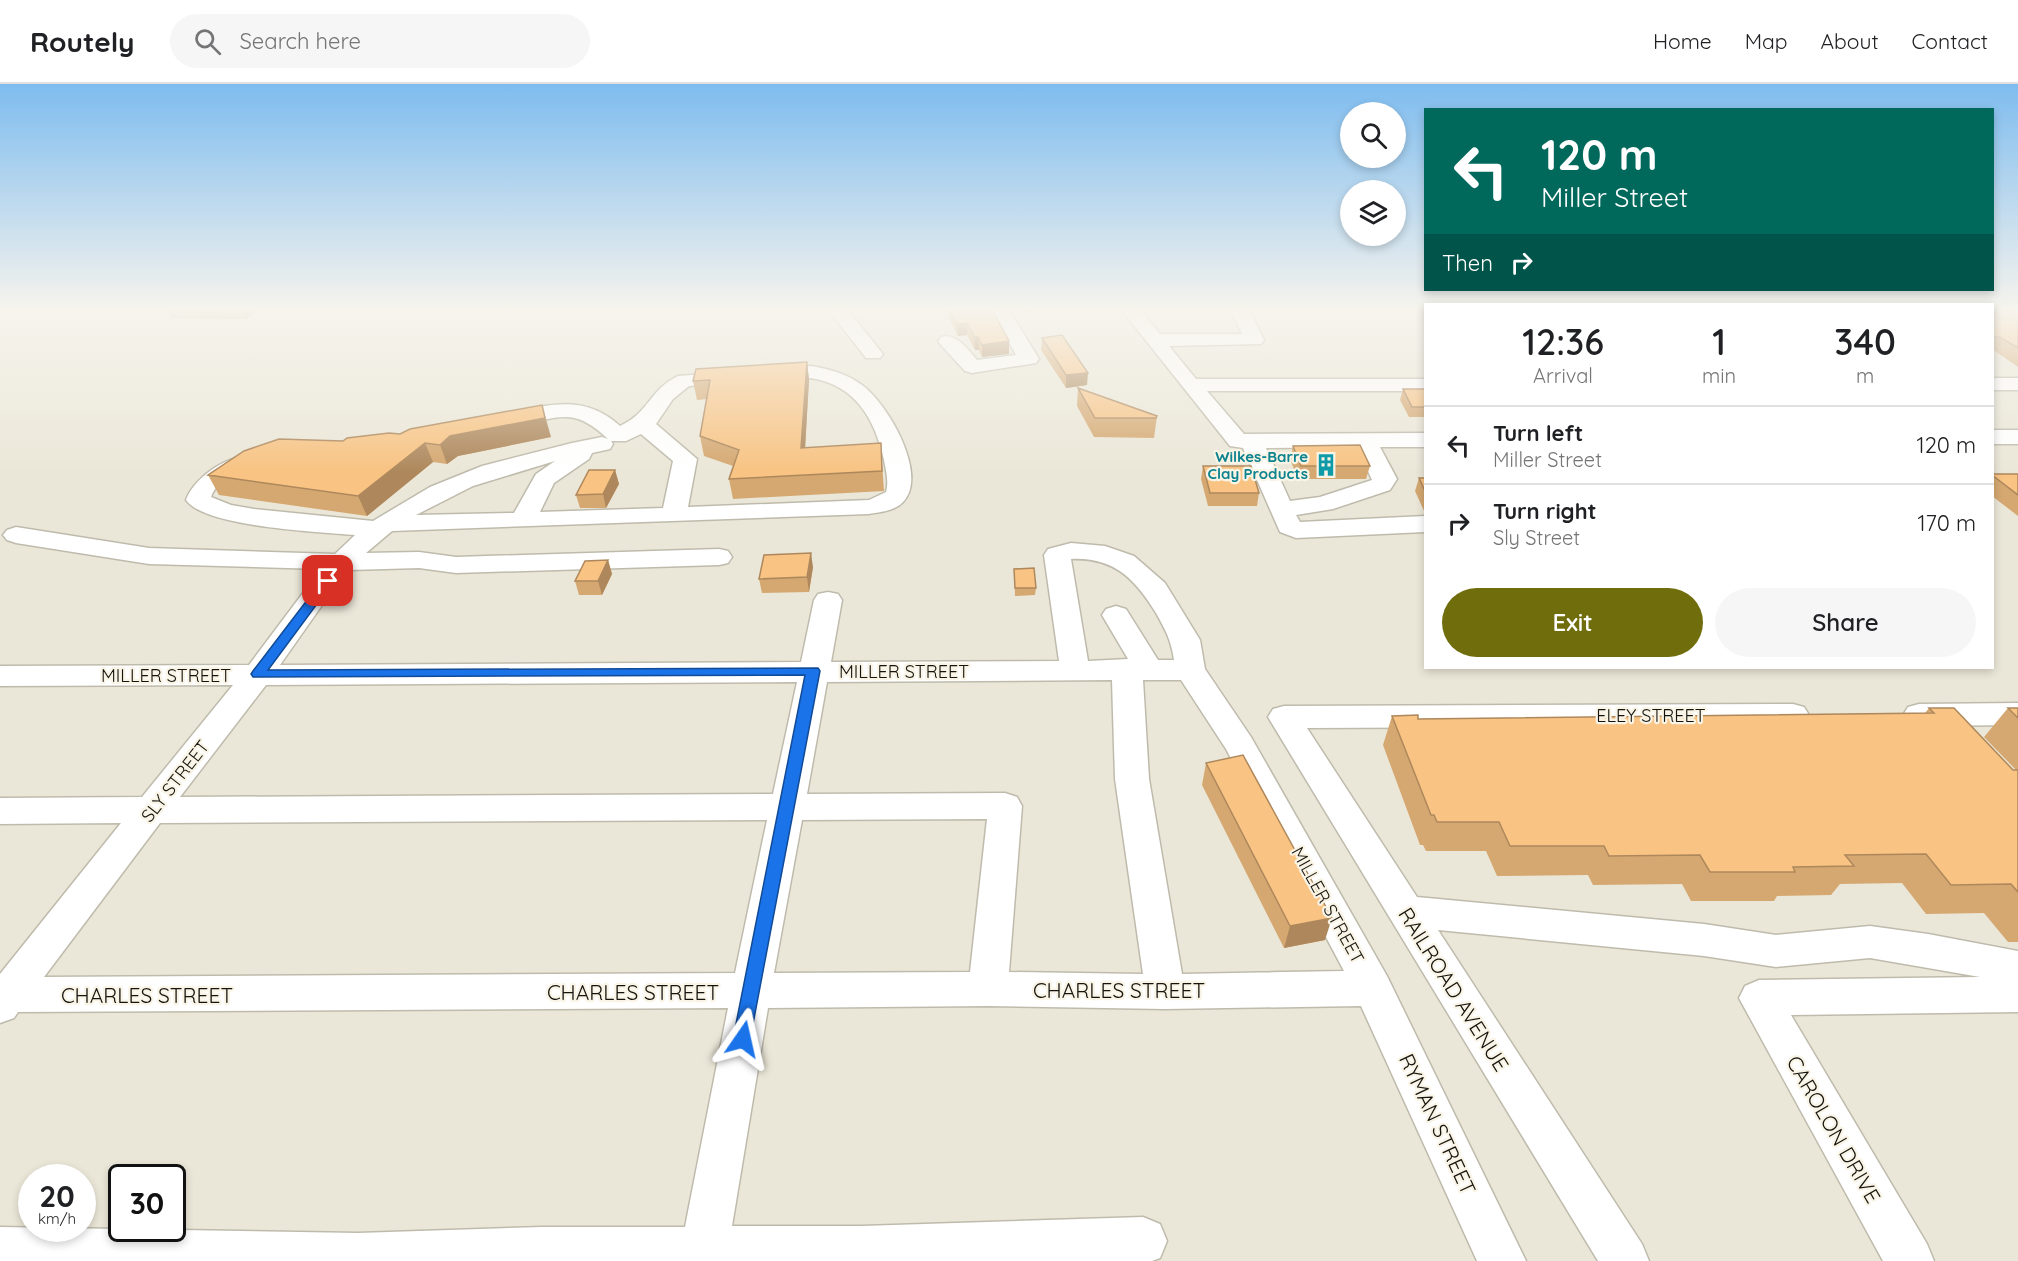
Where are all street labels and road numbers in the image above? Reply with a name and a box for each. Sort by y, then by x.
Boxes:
street label: MILLER STREET [839,660,969,683]
street label: MILLER STREET [101,664,231,687]
street label: ELEY STREET [1596,704,1706,727]
street label: SLY STREET [136,735,214,827]
street label: MILLER STREET [1286,843,1370,968]
street label: RAILROAD AVENUE [1393,902,1515,1076]
street label: CHARLES STREET [1033,977,1205,1003]
street label: CHARLES STREET [547,979,719,1005]
street label: CHARLES STREET [61,982,233,1008]
street label: RYMAN STREET [1394,1049,1482,1199]
street label: CAROLON DRIVE [1781,1051,1887,1207]

